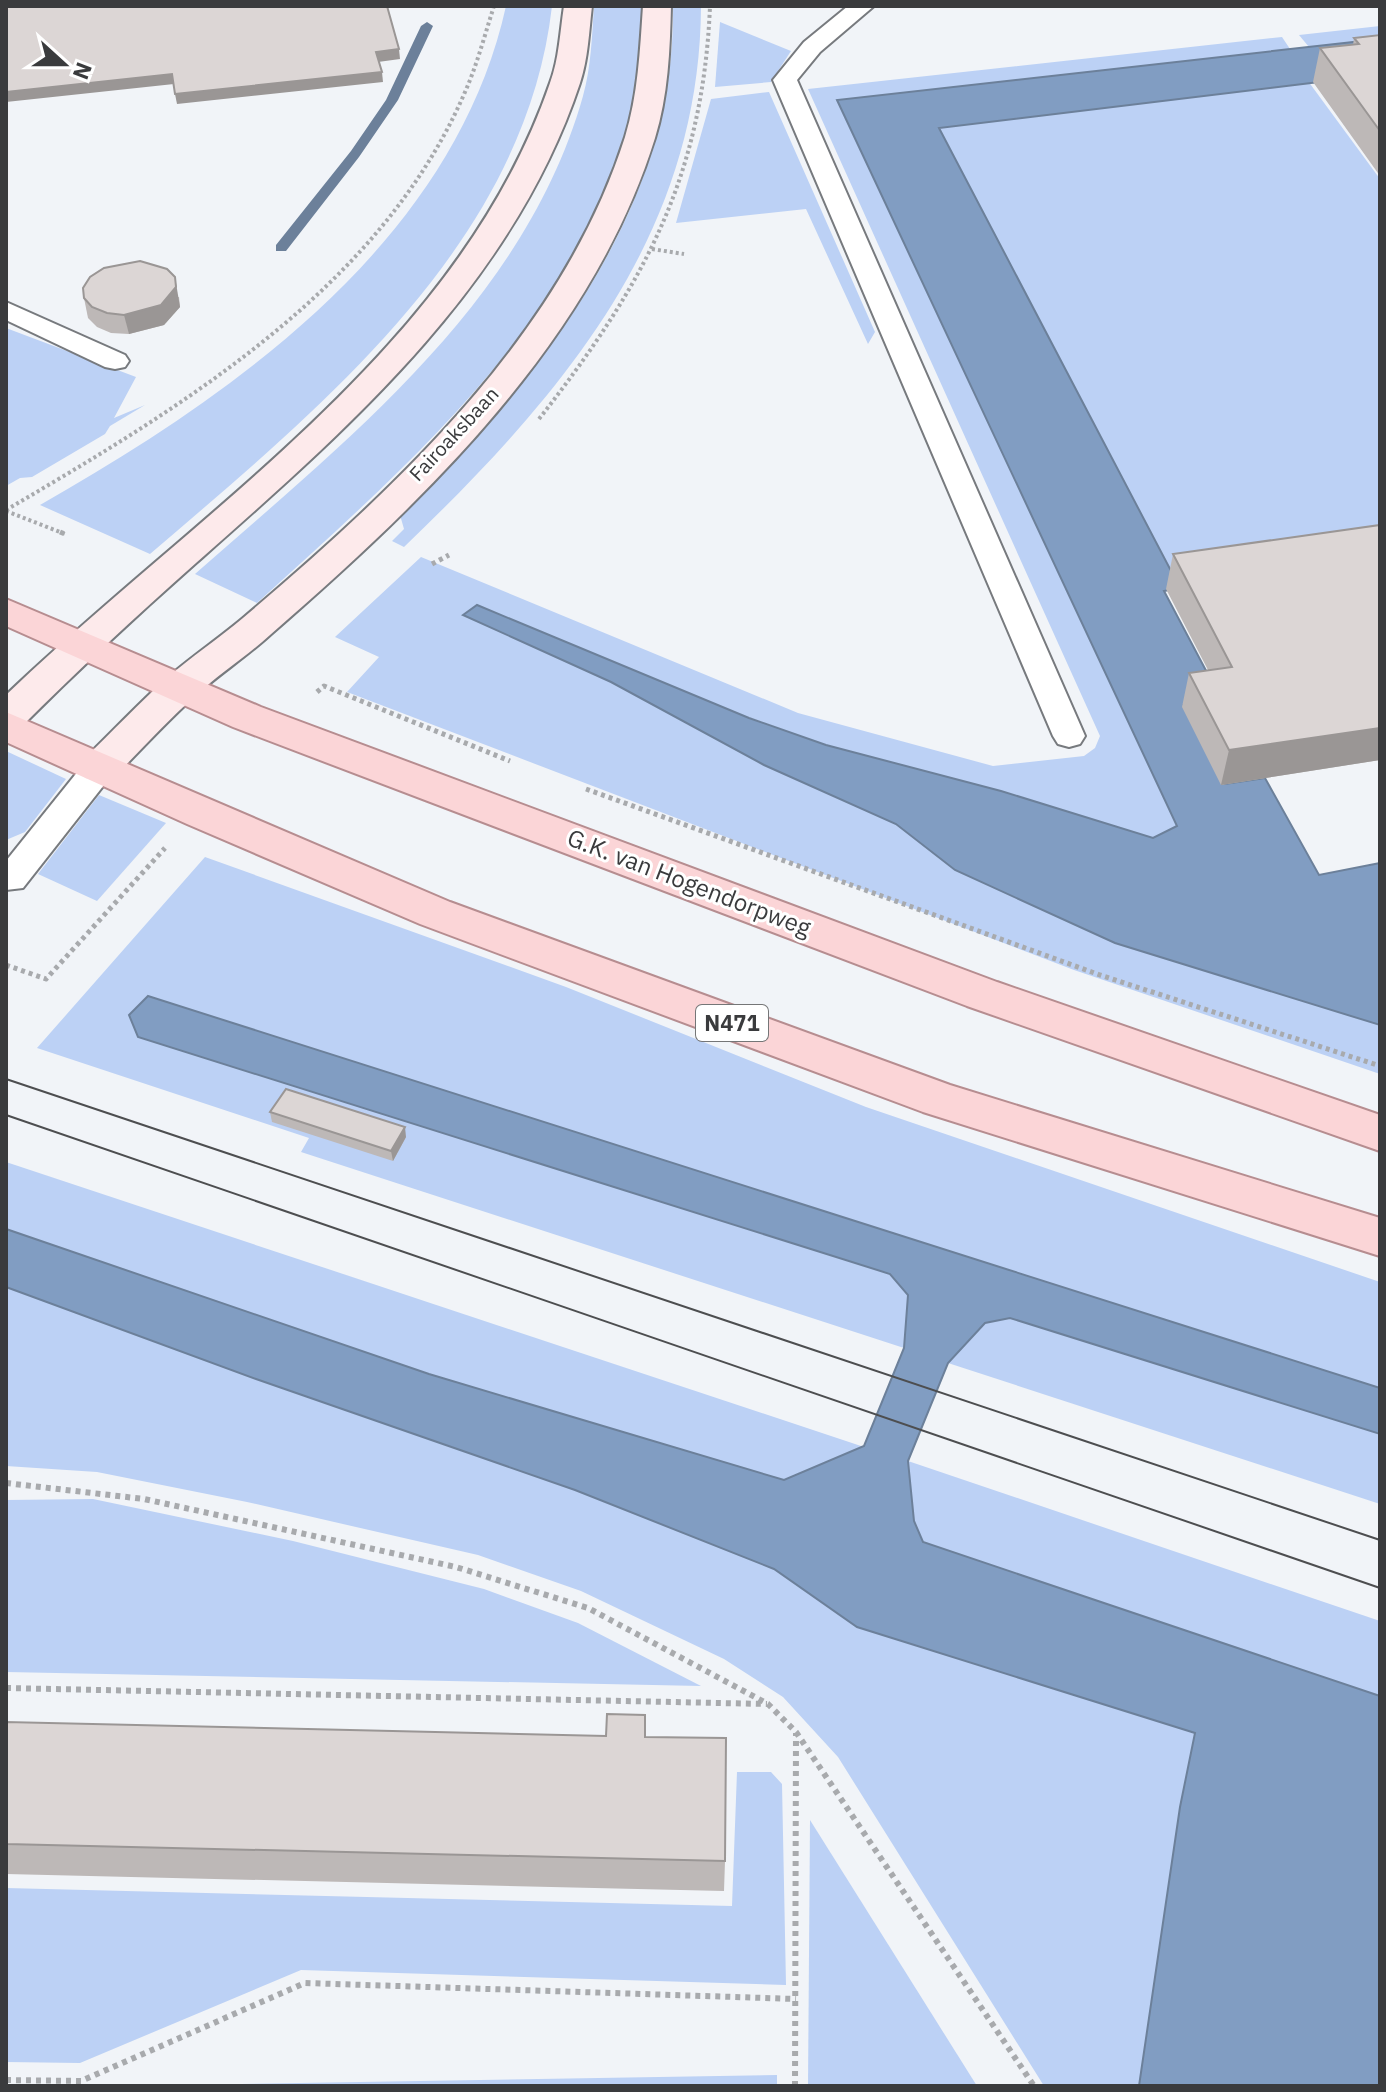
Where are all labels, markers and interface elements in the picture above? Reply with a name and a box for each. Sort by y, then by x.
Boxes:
north arrow [24,24,104,104]
text: N [67,59,100,84]
street label: Fairoaksbaan [403,381,504,487]
street label: G.K. van Hogendorpweg [563,821,816,943]
road number: N471 [696,1005,768,1041]

